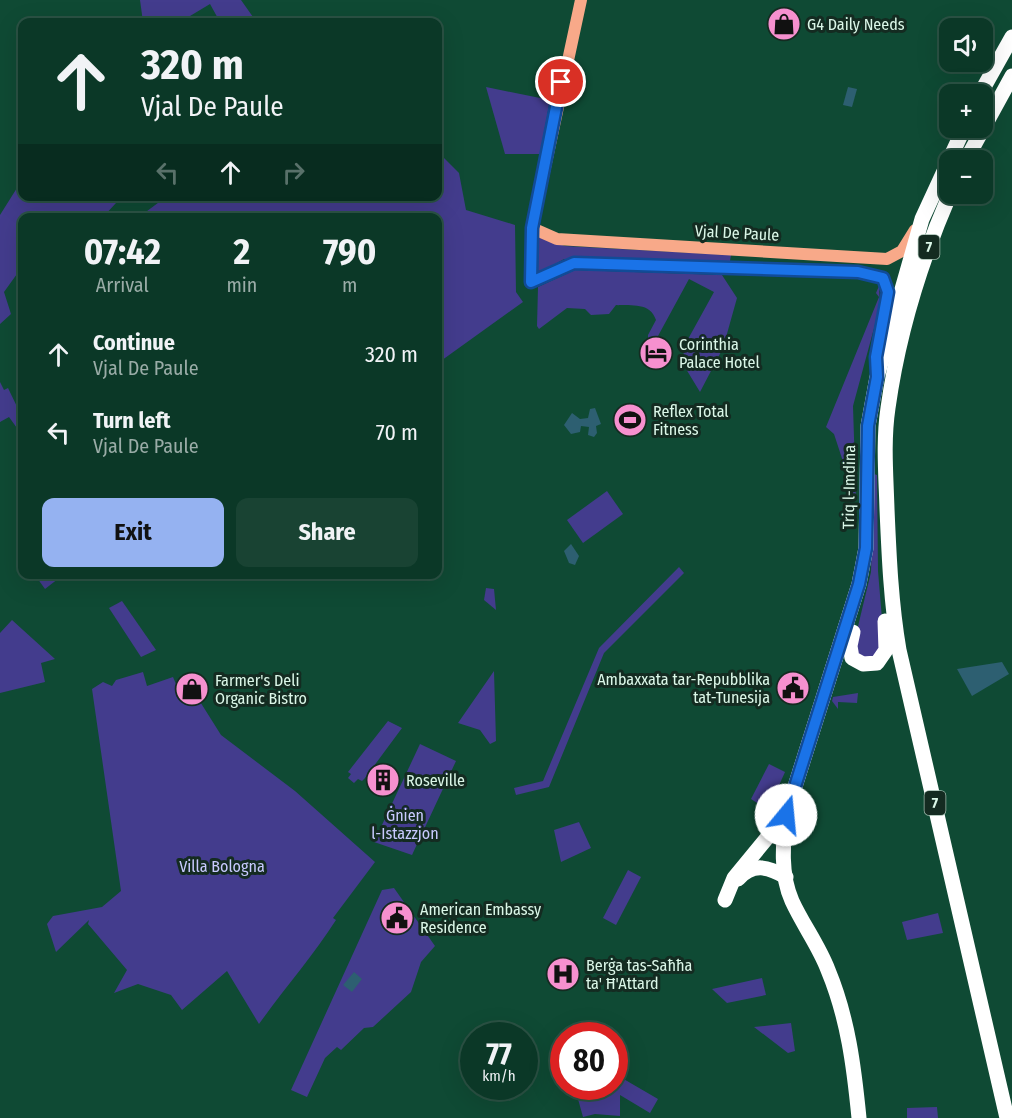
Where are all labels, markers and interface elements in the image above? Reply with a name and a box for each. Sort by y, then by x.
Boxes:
shop icon: G4 Daily Needs [766,6,802,42]
place label: G4 Daily Needs [807,15,905,34]
map controls [939,18,993,204]
button: sound [939,18,993,72]
text: 320 m [141,40,244,90]
icon: ahead [42,42,120,120]
pin [535,56,586,107]
icon: arrive [544,65,577,98]
button: + [939,84,993,138]
text: Vjal De Paule [141,91,284,123]
button: − [939,150,993,204]
icon: left [151,156,184,189]
icon: ahead [214,156,247,189]
icon: right [277,156,310,189]
street label: Vjal De Paule [694,221,780,245]
text: 07:42 [84,230,161,274]
text: 2 [234,230,250,274]
text: 790 [323,230,376,274]
road number: 7 [918,235,940,259]
text: Arrival [96,273,149,297]
text: min [226,273,257,297]
text: m [342,273,357,297]
text: Continue [93,329,175,356]
hotel icon: Corinthia Palace Hotel [638,335,674,371]
place label: Corinthia Palace Hotel [679,335,760,372]
icon: ahead [42,338,75,371]
text: 320 m [365,341,418,368]
text: Vjal De Paule [93,356,199,380]
sports icon: Reflex Total Fitness [612,402,648,438]
place label: Reflex Total Fitness [653,402,729,439]
text: Turn left [93,407,171,434]
icon: left [42,416,75,449]
text: 70 m [376,419,418,446]
text: Vjal De Paule [93,434,199,458]
street label: Triq l-Imdina [839,445,859,529]
button: Exit [42,498,224,567]
button: Share [236,498,418,567]
place label: Ambaxxata tar-Repubblika tat-Tunesija [597,670,770,707]
public building icon: Ambaxxata tar-Repubblika tat-Tunesija [775,670,811,706]
shop icon: Farmer's Deli Organic Bistro [174,671,210,707]
place label: Farmer's Deli Organic Bistro [215,671,307,708]
building icon: Roseville [365,762,401,798]
place label: Roseville [406,771,465,790]
position arrow [754,783,818,847]
road number: 7 [924,791,946,815]
park label: Ġnien l-Istazzjon [371,806,439,843]
park label: Villa Bologna [179,857,265,876]
public building icon: American Embassy Residence [379,900,415,936]
place label: American Embassy Residence [420,900,542,937]
hospital icon: Berġa tas-Saħħa ta' Ħ'Attard [545,956,581,992]
place label: Berġa tas-Saħħa ta' Ħ'Attard [586,956,692,993]
speed limit sign: 80 [550,1022,628,1100]
text: 77 [486,1036,512,1072]
text: km/h [482,1067,516,1085]

